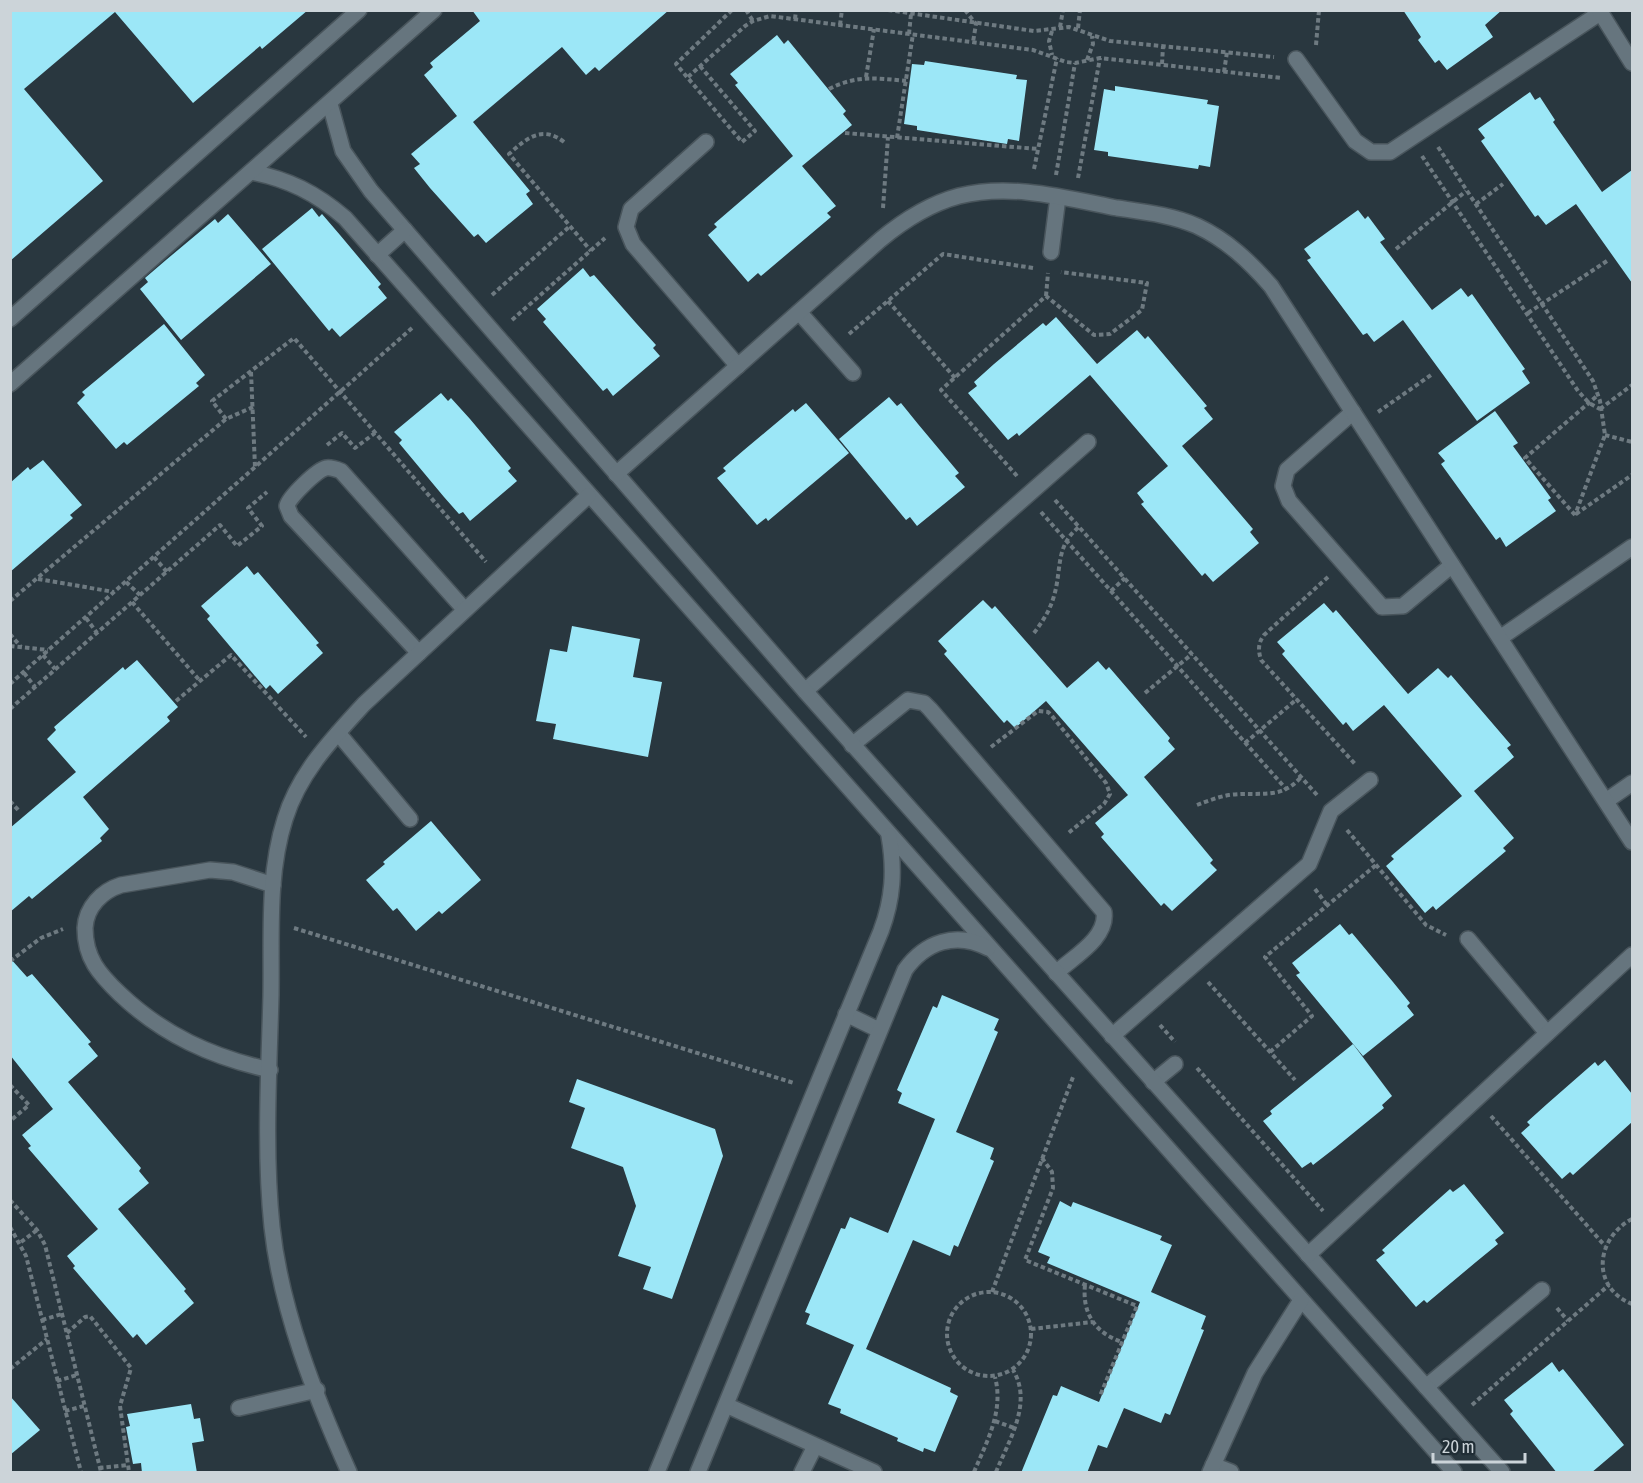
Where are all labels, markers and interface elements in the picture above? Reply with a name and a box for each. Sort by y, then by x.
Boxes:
scale bar [1433,1426,1524,1464]
text: 20 m [1442,1436,1474,1457]

